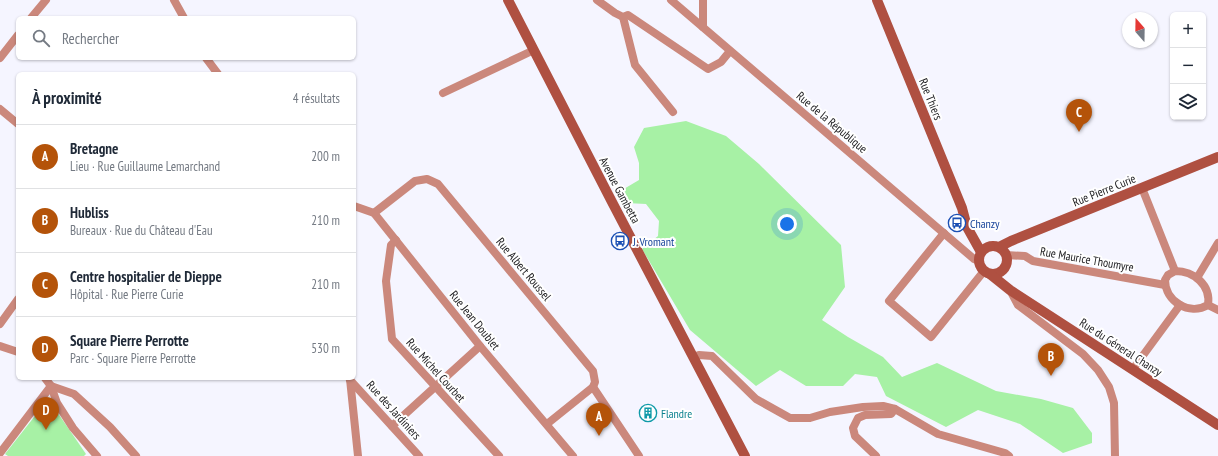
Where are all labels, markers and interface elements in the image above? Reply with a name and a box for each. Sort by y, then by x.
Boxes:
north arrow [1122,12,1158,48]
map controls [1170,12,1206,120]
button: + [1170,12,1206,48]
search box [16,16,356,60]
icon: search [30,27,52,49]
text: Rechercher [62,29,119,48]
button: − [1170,48,1206,84]
street label: Rue Thiers [916,76,946,122]
button: layers [1170,84,1206,120]
text: À proximité [32,87,102,109]
street label: Rue de la République [793,88,871,156]
text: 4 résultats [293,90,340,107]
pin: C [1066,99,1092,132]
text: Bretagne [70,139,119,158]
text: A [42,148,48,165]
text: 200 m [311,148,340,165]
street label: Avenue Gambetta [596,154,644,226]
text: Lieu · Rue Guillaume Lemarchand [70,158,220,175]
street label: Rue Pierre Curie [1070,170,1138,209]
text: Hubliss [70,203,109,222]
text: B [42,212,48,229]
text: 210 m [311,212,340,229]
bus stop icon: Chanzy [947,213,967,233]
your location [777,214,797,234]
place label: Chanzy [970,216,1000,231]
text: Bureaux · Rue du Château d'Eau [70,222,213,239]
bus stop icon: J. Vromant [610,231,630,251]
street label: Rue Albert Roussel [493,234,555,304]
place label: J. Vromant [632,234,675,249]
street label: Rue Maurice Thoumyre [1039,243,1135,275]
text: Centre hospitalier de Dieppe [70,267,222,286]
text: C [42,276,48,293]
text: 210 m [311,276,340,293]
text: Hôpital · Rue Pierre Curie [70,286,184,303]
street label: Rue Jean Doublet [447,287,504,353]
street label: Rue du Géneral Chanzy [1077,315,1166,380]
text: Square Pierre Perrotte [70,331,189,350]
street label: Rue Michel Courbet [403,335,469,406]
text: D [42,340,48,357]
text: 530 m [311,340,340,357]
pin: B [1038,343,1064,376]
text: Parc · Square Pierre Perrotte [70,350,196,367]
street label: Rue des Jardiniers [364,377,424,443]
pin: D [33,397,59,430]
pin: A [586,403,612,436]
building icon: Flandre [638,403,658,423]
place label: Flandre [661,406,692,421]

